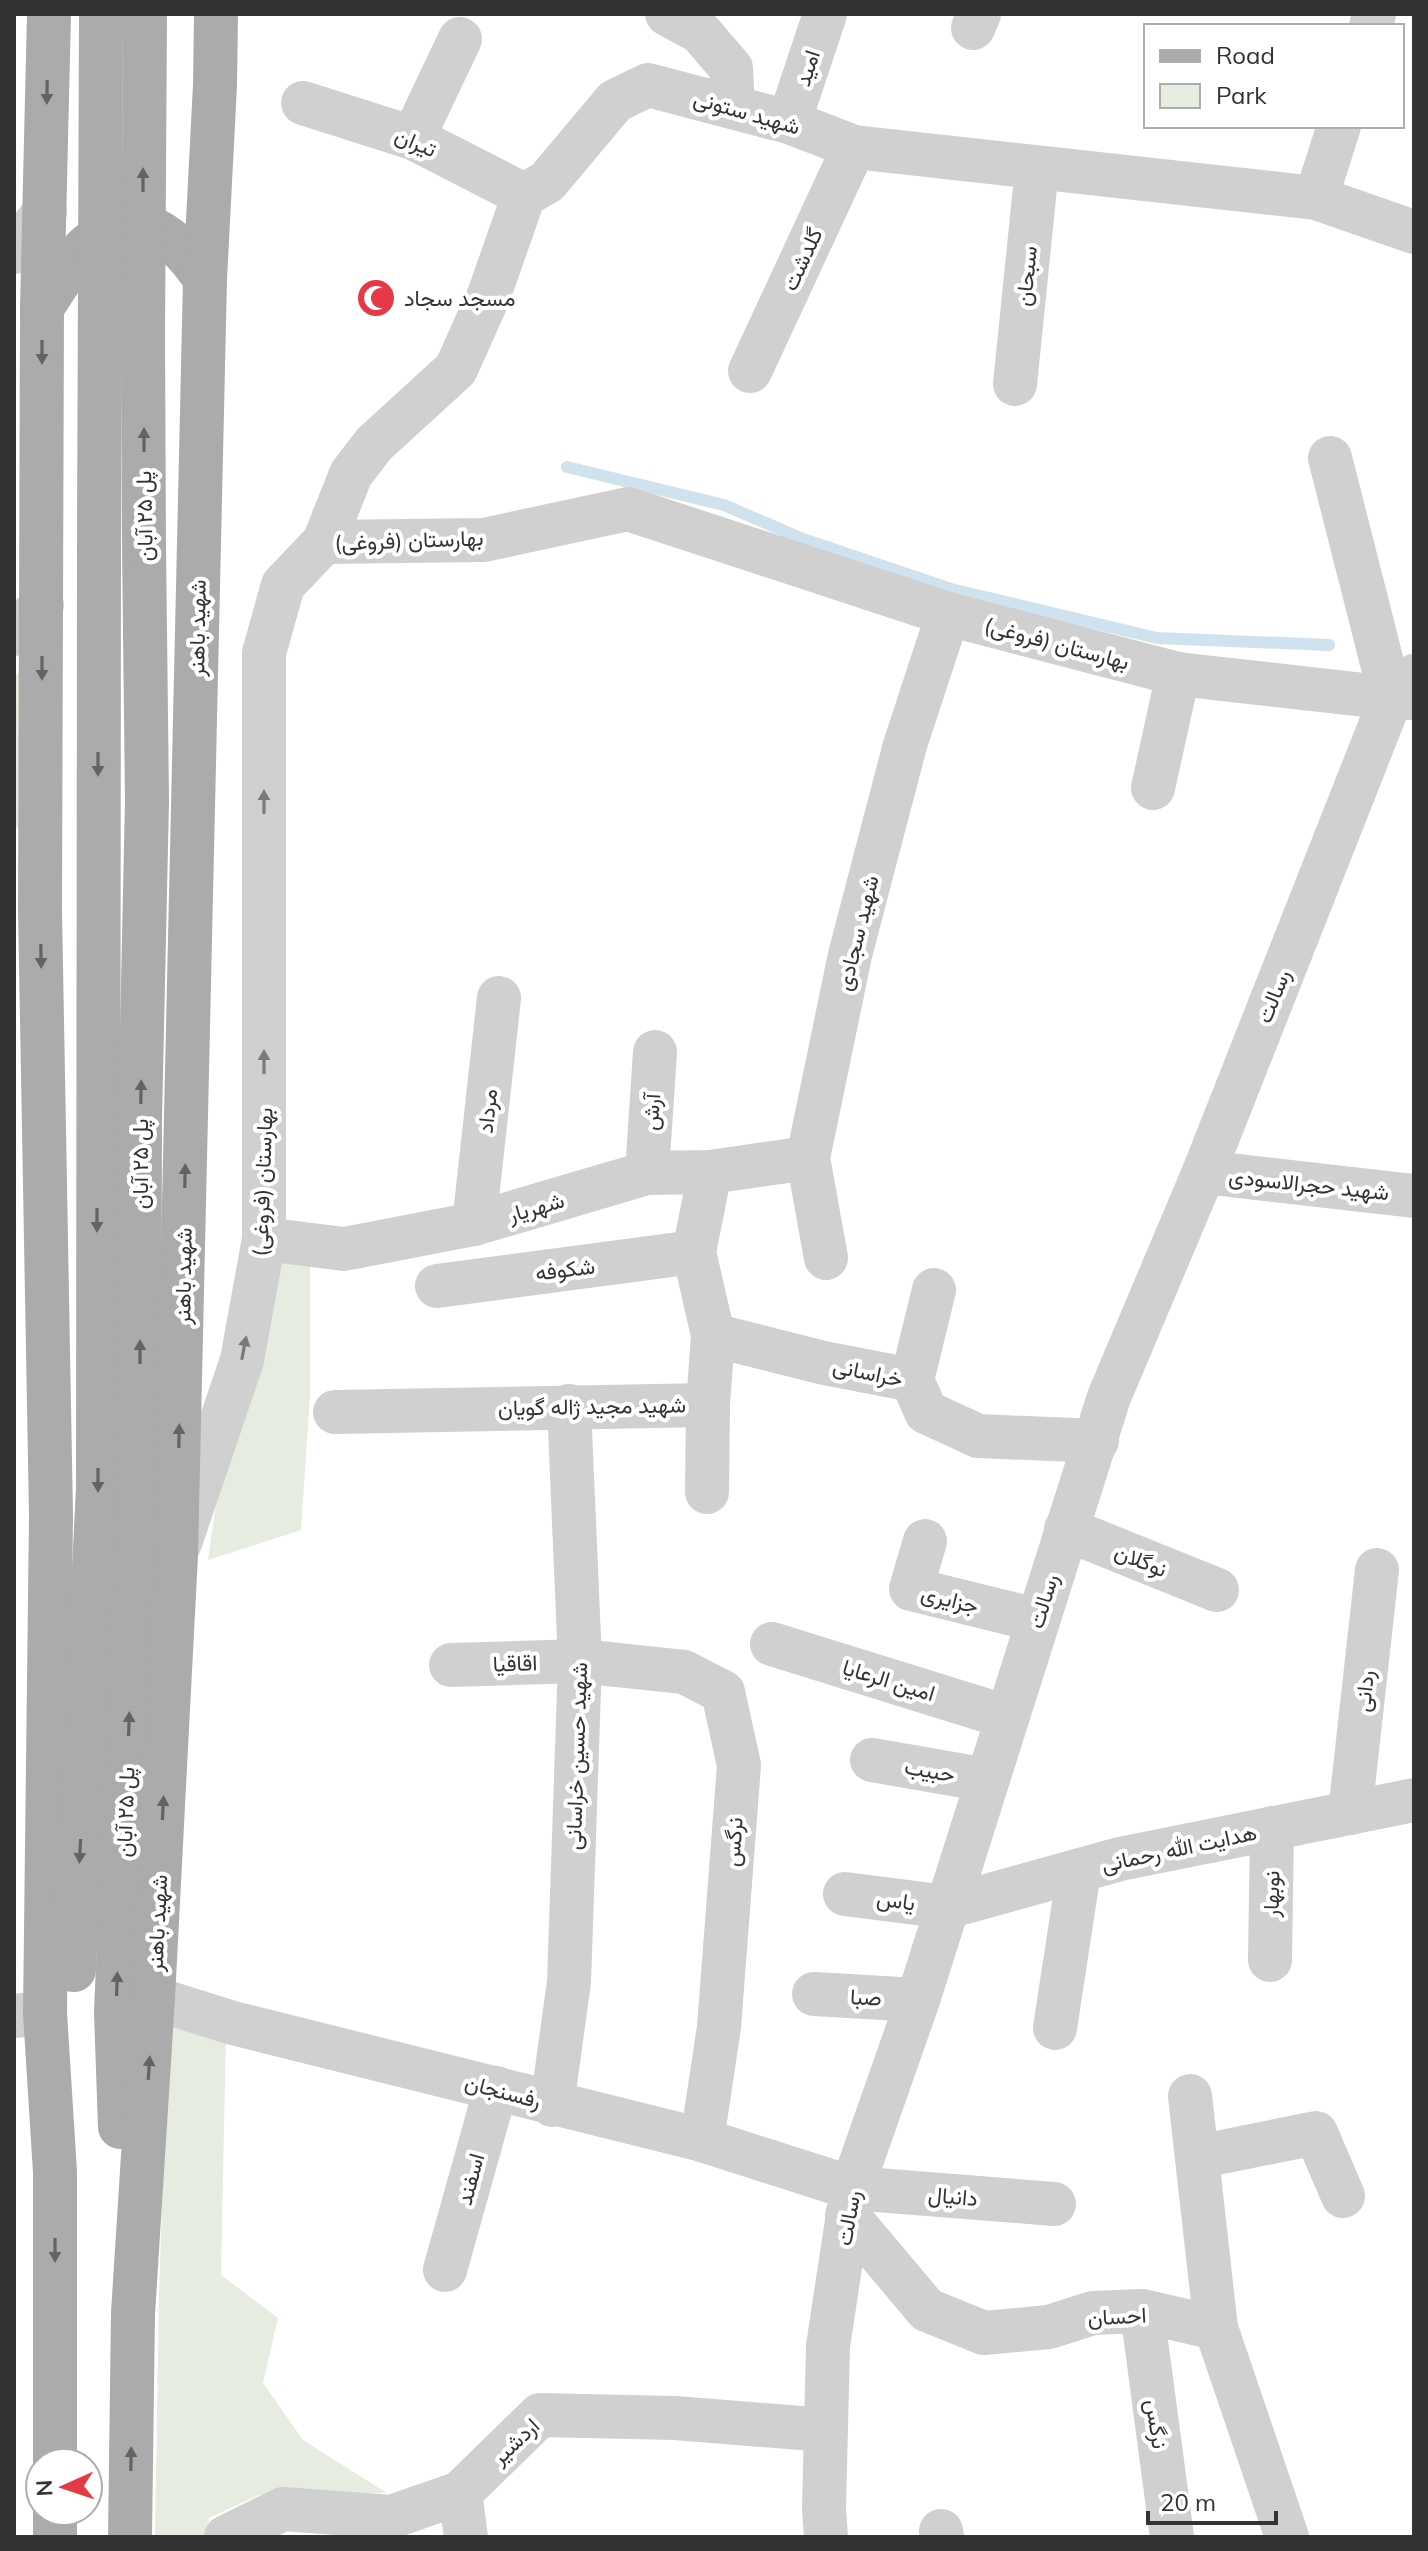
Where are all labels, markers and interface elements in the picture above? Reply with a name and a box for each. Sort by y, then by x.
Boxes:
legend [1144,24,1404,128]
text: Road [1216,40,1275,70]
street label: امید [788,46,826,90]
one-way arrow [41,80,54,105]
text: Park [1216,80,1267,110]
street label: شهید ستونی [691,83,803,141]
street label: تیران [391,121,441,163]
one-way arrow [137,167,149,192]
street label: گلدشت [775,223,829,295]
street label: سبحان [1009,244,1043,308]
mosque icon: مسجد سجاد [355,277,397,319]
place label: مسجد سجاد [404,284,515,312]
one-way arrow [36,340,48,365]
one-way arrow [137,427,150,452]
street label: پل ۲۵ آبان [129,470,160,562]
street label: بهارستان (فروغی) [334,523,484,557]
street label: شهید باهنر [182,579,212,678]
street label: بهارستان (فروغی) [981,610,1133,676]
one-way arrow [36,656,48,681]
one-way arrow [92,752,104,777]
one-way arrow [258,789,270,814]
street label: شهید سجادی [829,872,885,994]
one-way arrow [35,944,47,969]
street label: رسالت [1250,965,1296,1027]
one-way arrow [258,1049,270,1074]
one-way arrow [134,1079,147,1104]
street label: مرداد [471,1087,503,1135]
street label: آرش [636,1091,666,1131]
street label: بهارستان (فروغی) [245,1107,279,1257]
street label: پل ۲۵ آبان [126,1119,155,1209]
street label: شهید حجرالاسودی [1227,1162,1391,1206]
one-way arrow [178,1163,191,1188]
street label: شهریار [504,1186,567,1229]
one-way arrow [91,1208,103,1233]
street label: شهید باهنر [168,1227,198,1326]
street label: شکوفه [534,1251,596,1287]
one-way arrow [238,1336,250,1361]
one-way arrow [133,1339,146,1364]
street label: خراسانی [831,1351,905,1393]
street label: شهید مجید ژاله گویان [498,1390,686,1422]
one-way arrow [173,1423,185,1448]
one-way arrow [92,1468,104,1493]
street label: نوگلان [1111,1537,1171,1583]
street label: رسالت [1021,1570,1065,1632]
street label: جزایری [918,1578,982,1620]
street label: اقاقیا [492,1648,538,1678]
street label: امین الرعایا [839,1653,939,1707]
street label: شهید حسین خراسانی [559,1662,593,1850]
street label: ردانی [1348,1669,1380,1713]
one-way arrow [122,1711,135,1736]
street label: حبیب [903,1752,957,1788]
street label: پل ۲۵ آبان [109,1766,142,1858]
one-way arrow [157,1795,170,1820]
street label: نرگس [717,1816,749,1868]
street label: هدایت الله رحمانی [1099,1818,1259,1878]
one-way arrow [73,1839,86,1864]
street label: نوبهار [1257,1870,1285,1919]
street label: شهید باهنر [140,1874,174,1973]
street label: یاس [875,1883,917,1917]
one-way arrow [111,1971,124,1996]
street label: صبا [849,1982,883,2012]
one-way arrow [143,2055,156,2080]
street label: رفسنجان [462,2067,544,2115]
street label: اسفند [450,2150,490,2208]
street label: دانیال [927,2180,979,2212]
street label: رسالت [829,2188,867,2248]
one-way arrow [49,2238,61,2263]
street label: احسان [1087,2300,1147,2332]
street label: نرگس [1140,2397,1174,2451]
street label: اردشیر [484,2412,545,2471]
one-way arrow [125,2446,137,2471]
north arrow [24,2447,104,2527]
scale bar [1148,2475,1276,2525]
text: N [30,2479,58,2497]
text: 20 m [1160,2487,1216,2517]

